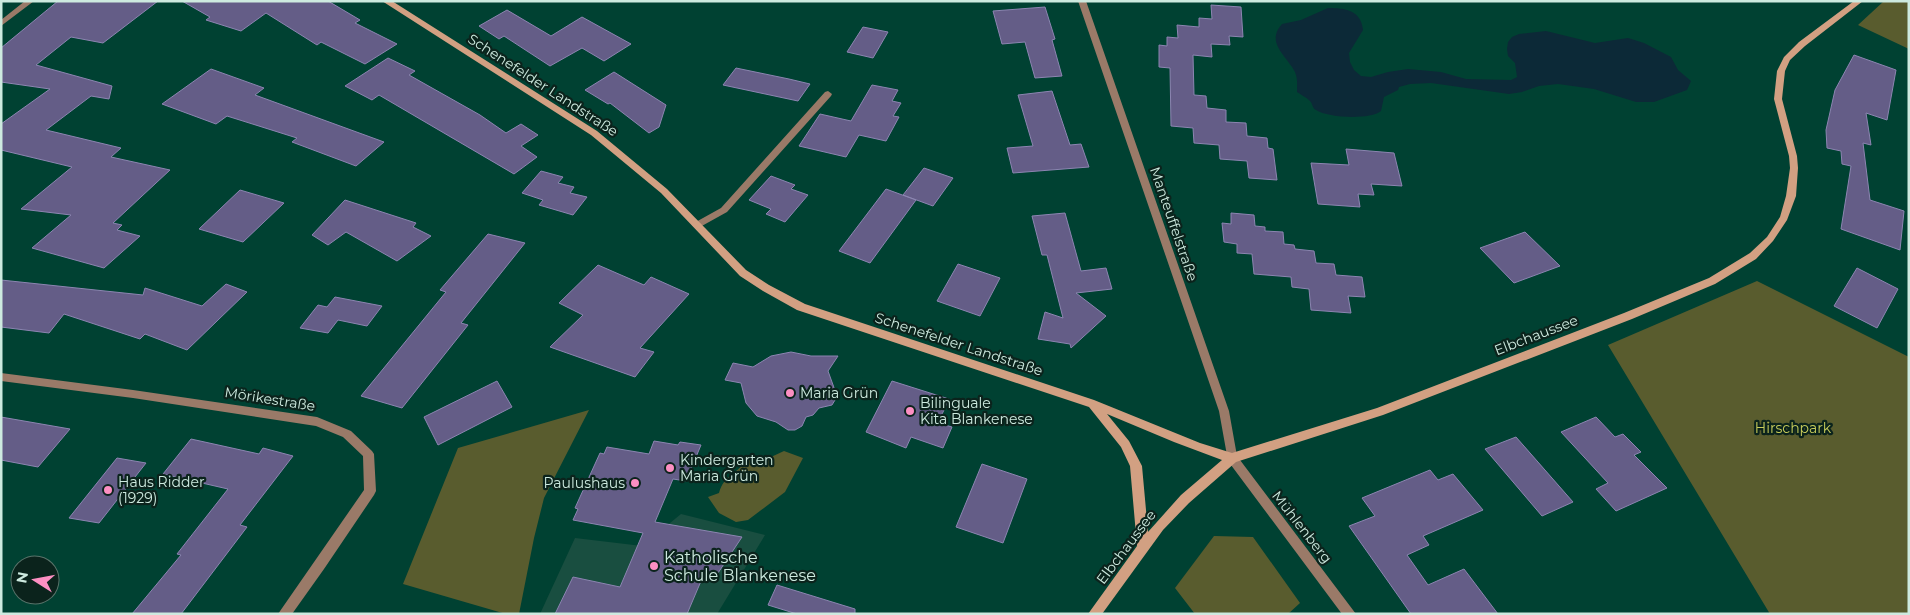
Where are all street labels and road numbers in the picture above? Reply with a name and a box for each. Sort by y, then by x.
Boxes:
street label: Schenefelder Landstraße [465,30,621,140]
street label: Manteuffelstraße [1146,165,1202,283]
street label: Schenefelder Landstraße [873,308,1045,380]
street label: Elbchaussee [1492,311,1580,359]
street label: Mörikestraße [223,383,317,415]
street label: Mühlenberg [1268,487,1336,567]
street label: Elbchaussee [1092,506,1160,588]

